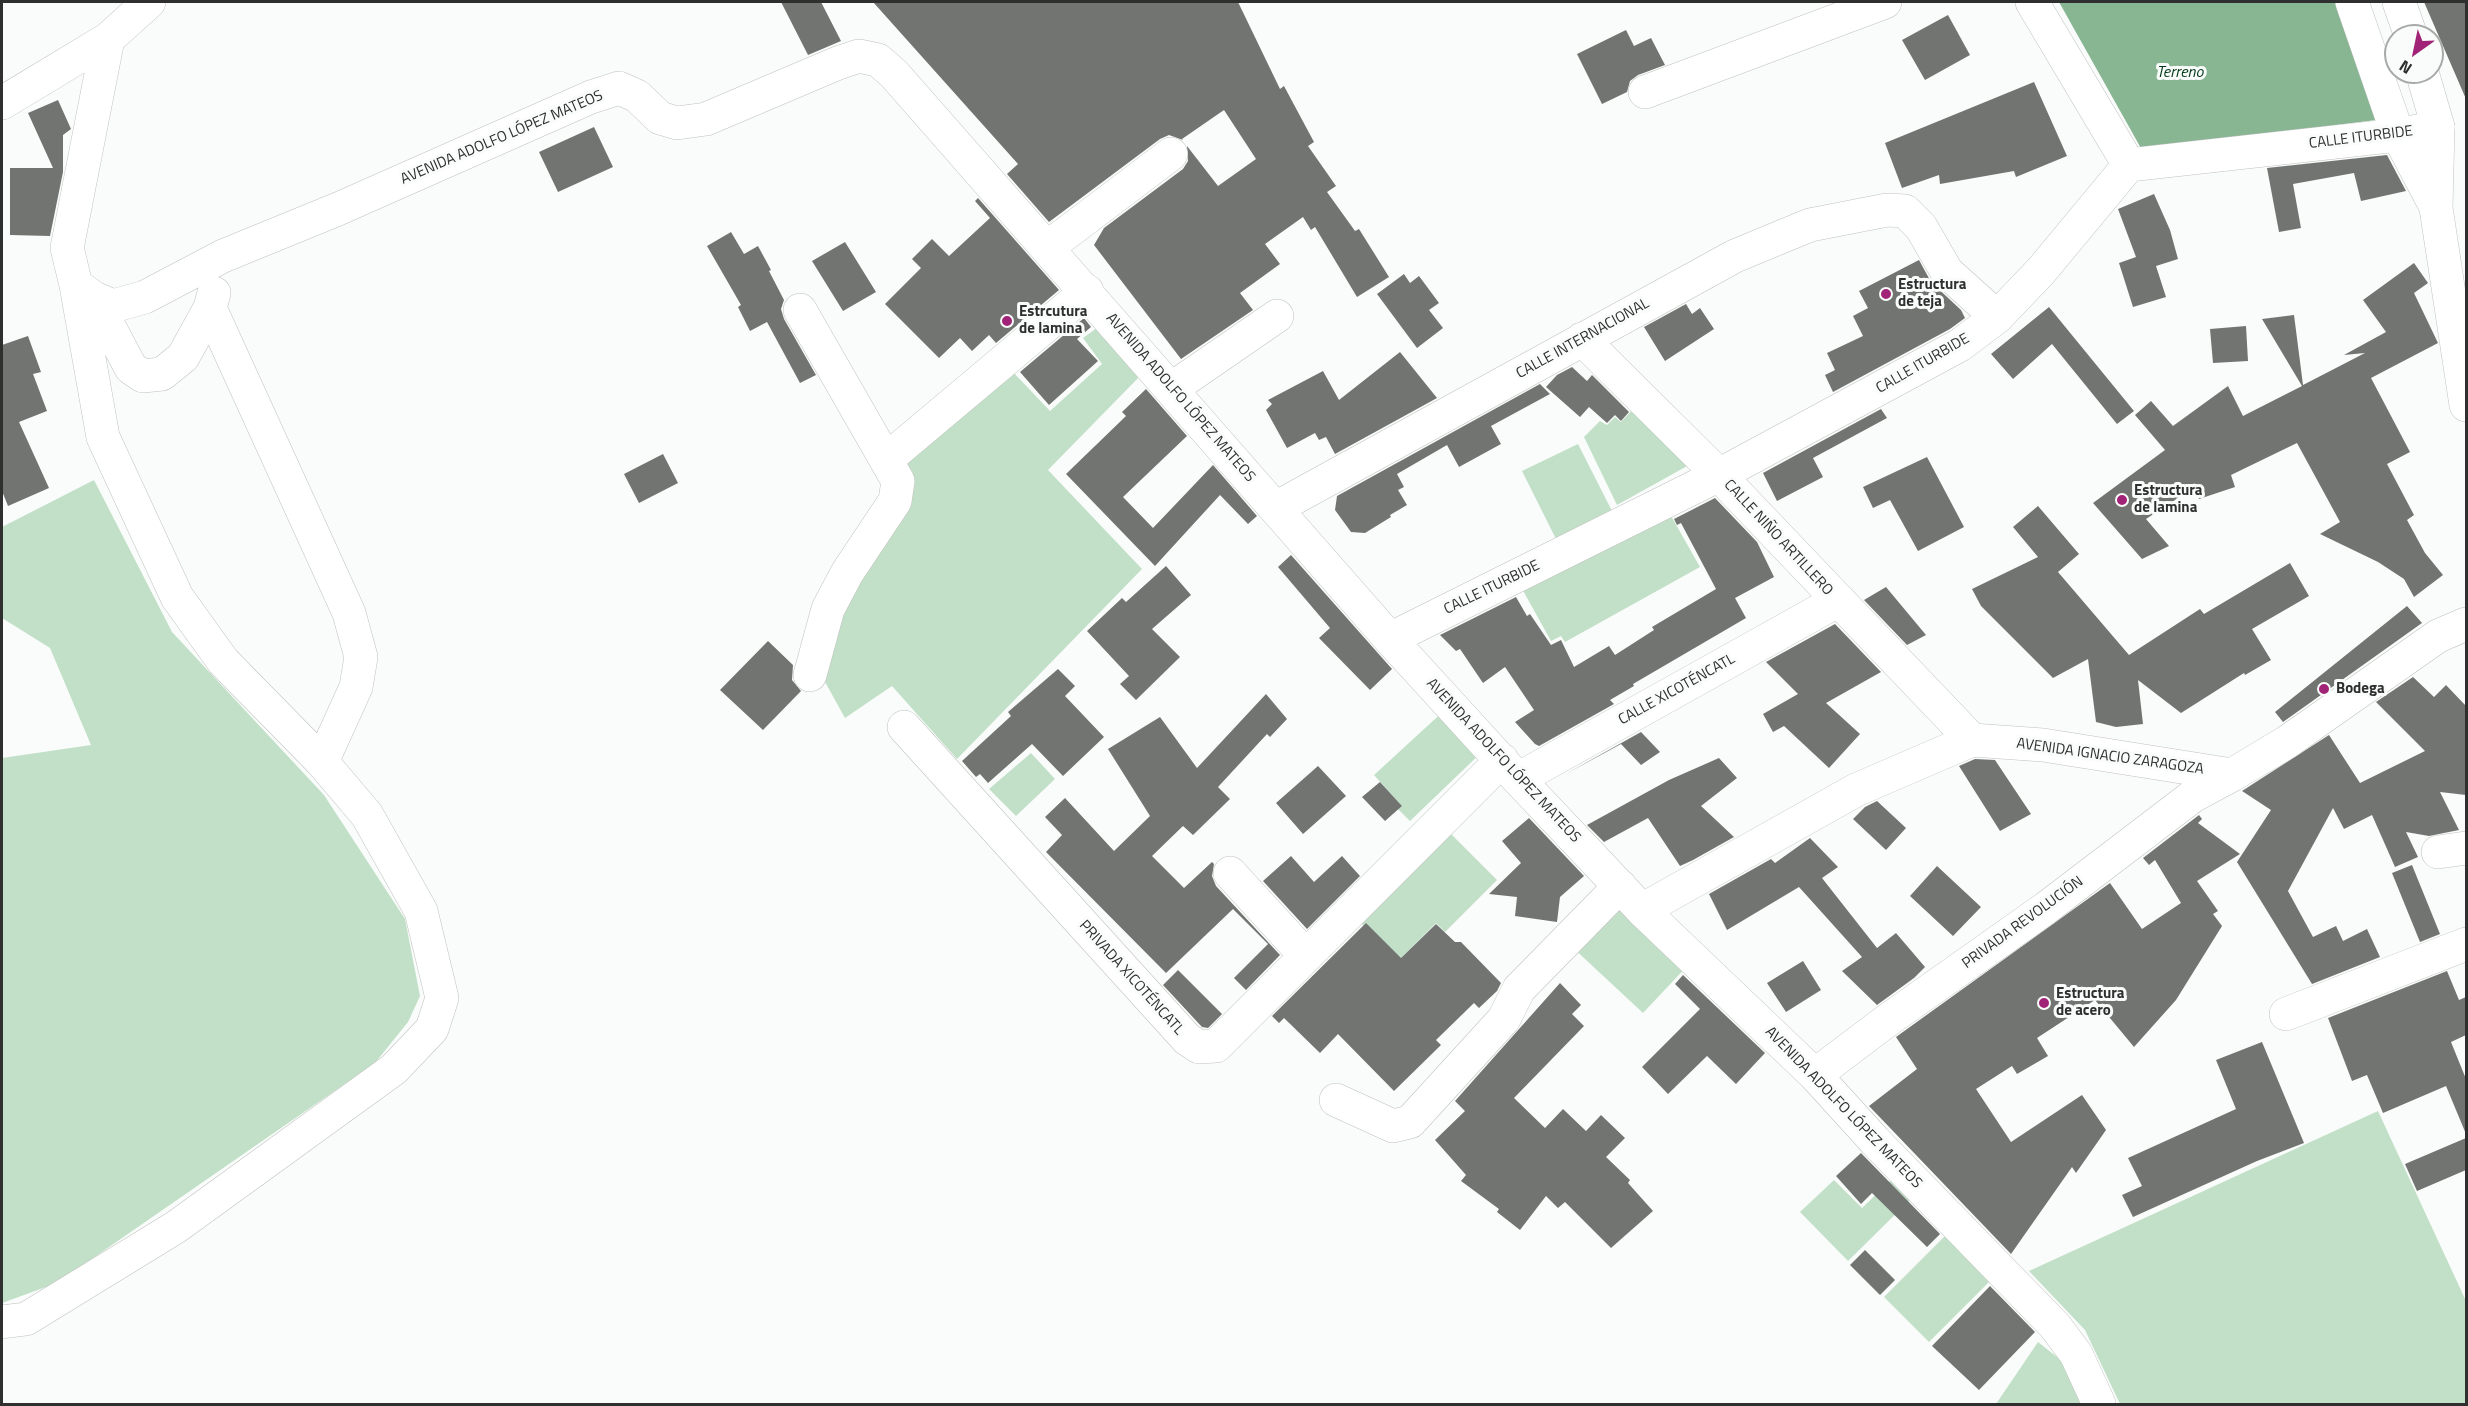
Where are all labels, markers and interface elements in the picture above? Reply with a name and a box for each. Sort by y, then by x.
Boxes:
north arrow [2384,24,2444,84]
text: N [2394,54,2416,81]
water label: Terreno [2157,63,2203,83]
street label: AVENIDA ADOLFO LÓPEZ MATEOS [398,87,606,189]
street label: CALLE ITURBIDE [2308,123,2414,153]
place label: Estructura de teja [1898,276,1966,311]
marker: Estructura de teja [1879,287,1893,301]
street label: CALLE INTERNACIONAL [1513,295,1653,383]
place label: Estrcutura de lamina [1019,303,1087,338]
street label: AVENIDA ADOLFO LÓPEZ MATEOS [1102,310,1258,486]
marker: Estrcutura de lamina [1000,314,1014,328]
street label: CALLE ITURBIDE [1873,330,1973,398]
street label: CALLE NIÑO ARTILLERO [1720,476,1836,600]
place label: Estructura de lamina [2134,482,2202,517]
marker: Estructura de lamina [2115,493,2129,507]
street label: CALLE ITURBIDE [1441,557,1543,619]
street label: CALLE XICOTÉNCATL [1616,650,1738,730]
street label: AVENIDA ADOLFO LÓPEZ MATEOS [1422,675,1584,847]
place label: Bodega [2336,680,2385,698]
marker: Bodega [2317,682,2331,696]
street label: AVENIDA IGNACIO ZARAGOZA [2015,735,2205,779]
street label: PRIVADA REVOLUCIÓN [1959,873,2087,973]
street label: PRIVADA XICOTÉNCATL [1075,917,1187,1039]
place label: Estructura de acero [2056,985,2124,1020]
marker: Estructura de acero [2037,996,2051,1010]
street label: AVENIDA ADOLFO LÓPEZ MATEOS [1761,1023,1925,1193]

